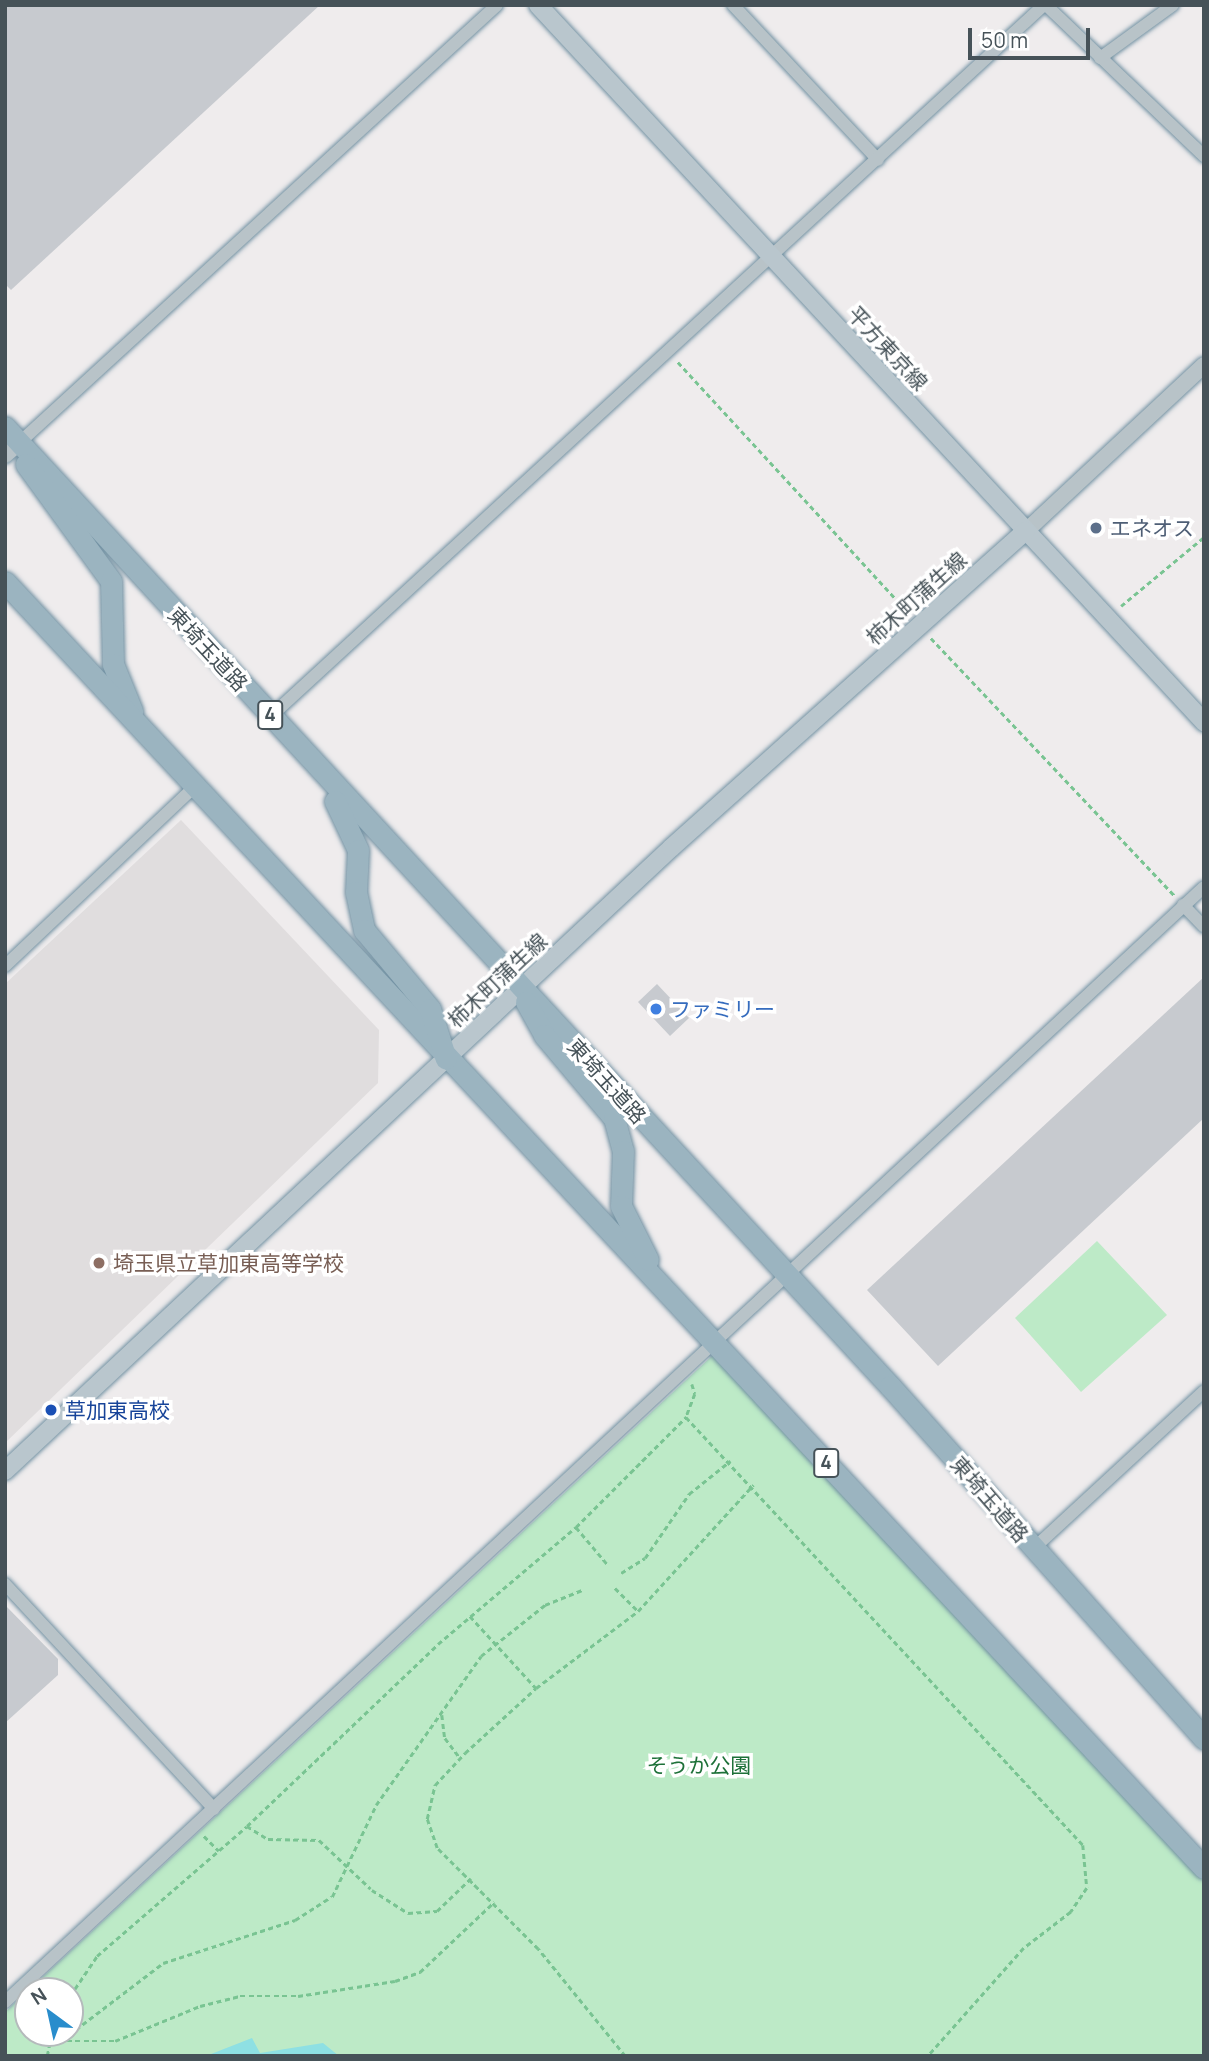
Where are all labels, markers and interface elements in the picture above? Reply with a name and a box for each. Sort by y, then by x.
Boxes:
scale bar [971,14,1094,58]
text: 50 m [981,26,1028,54]
street label: 平方東京線 [843,301,933,395]
place label: エネオス [1110,515,1194,541]
marker: エネオス [1088,520,1104,536]
street label: 柿木町蒲生線 [861,546,971,650]
street label: 東埼玉道路 [163,602,253,696]
road number: 4 [256,700,284,730]
street label: 柿木町蒲生線 [442,928,552,1032]
place label: ファミリー [670,996,775,1022]
marker: ファミリー [648,1001,664,1017]
street label: 東埼玉道路 [563,1034,651,1128]
place label: 埼玉県立草加東高等学校 [113,1250,344,1276]
marker: 埼玉県立草加東高等学校 [91,1255,107,1271]
place label: 草加東高校 [65,1397,170,1423]
marker: 草加東高校 [43,1402,59,1418]
road number: 4 [812,1448,840,1478]
street label: 東埼玉道路 [946,1451,1034,1547]
park label: そうか公園 [647,1752,751,1778]
north arrow [14,1977,84,2047]
text: N [26,1981,51,2011]

